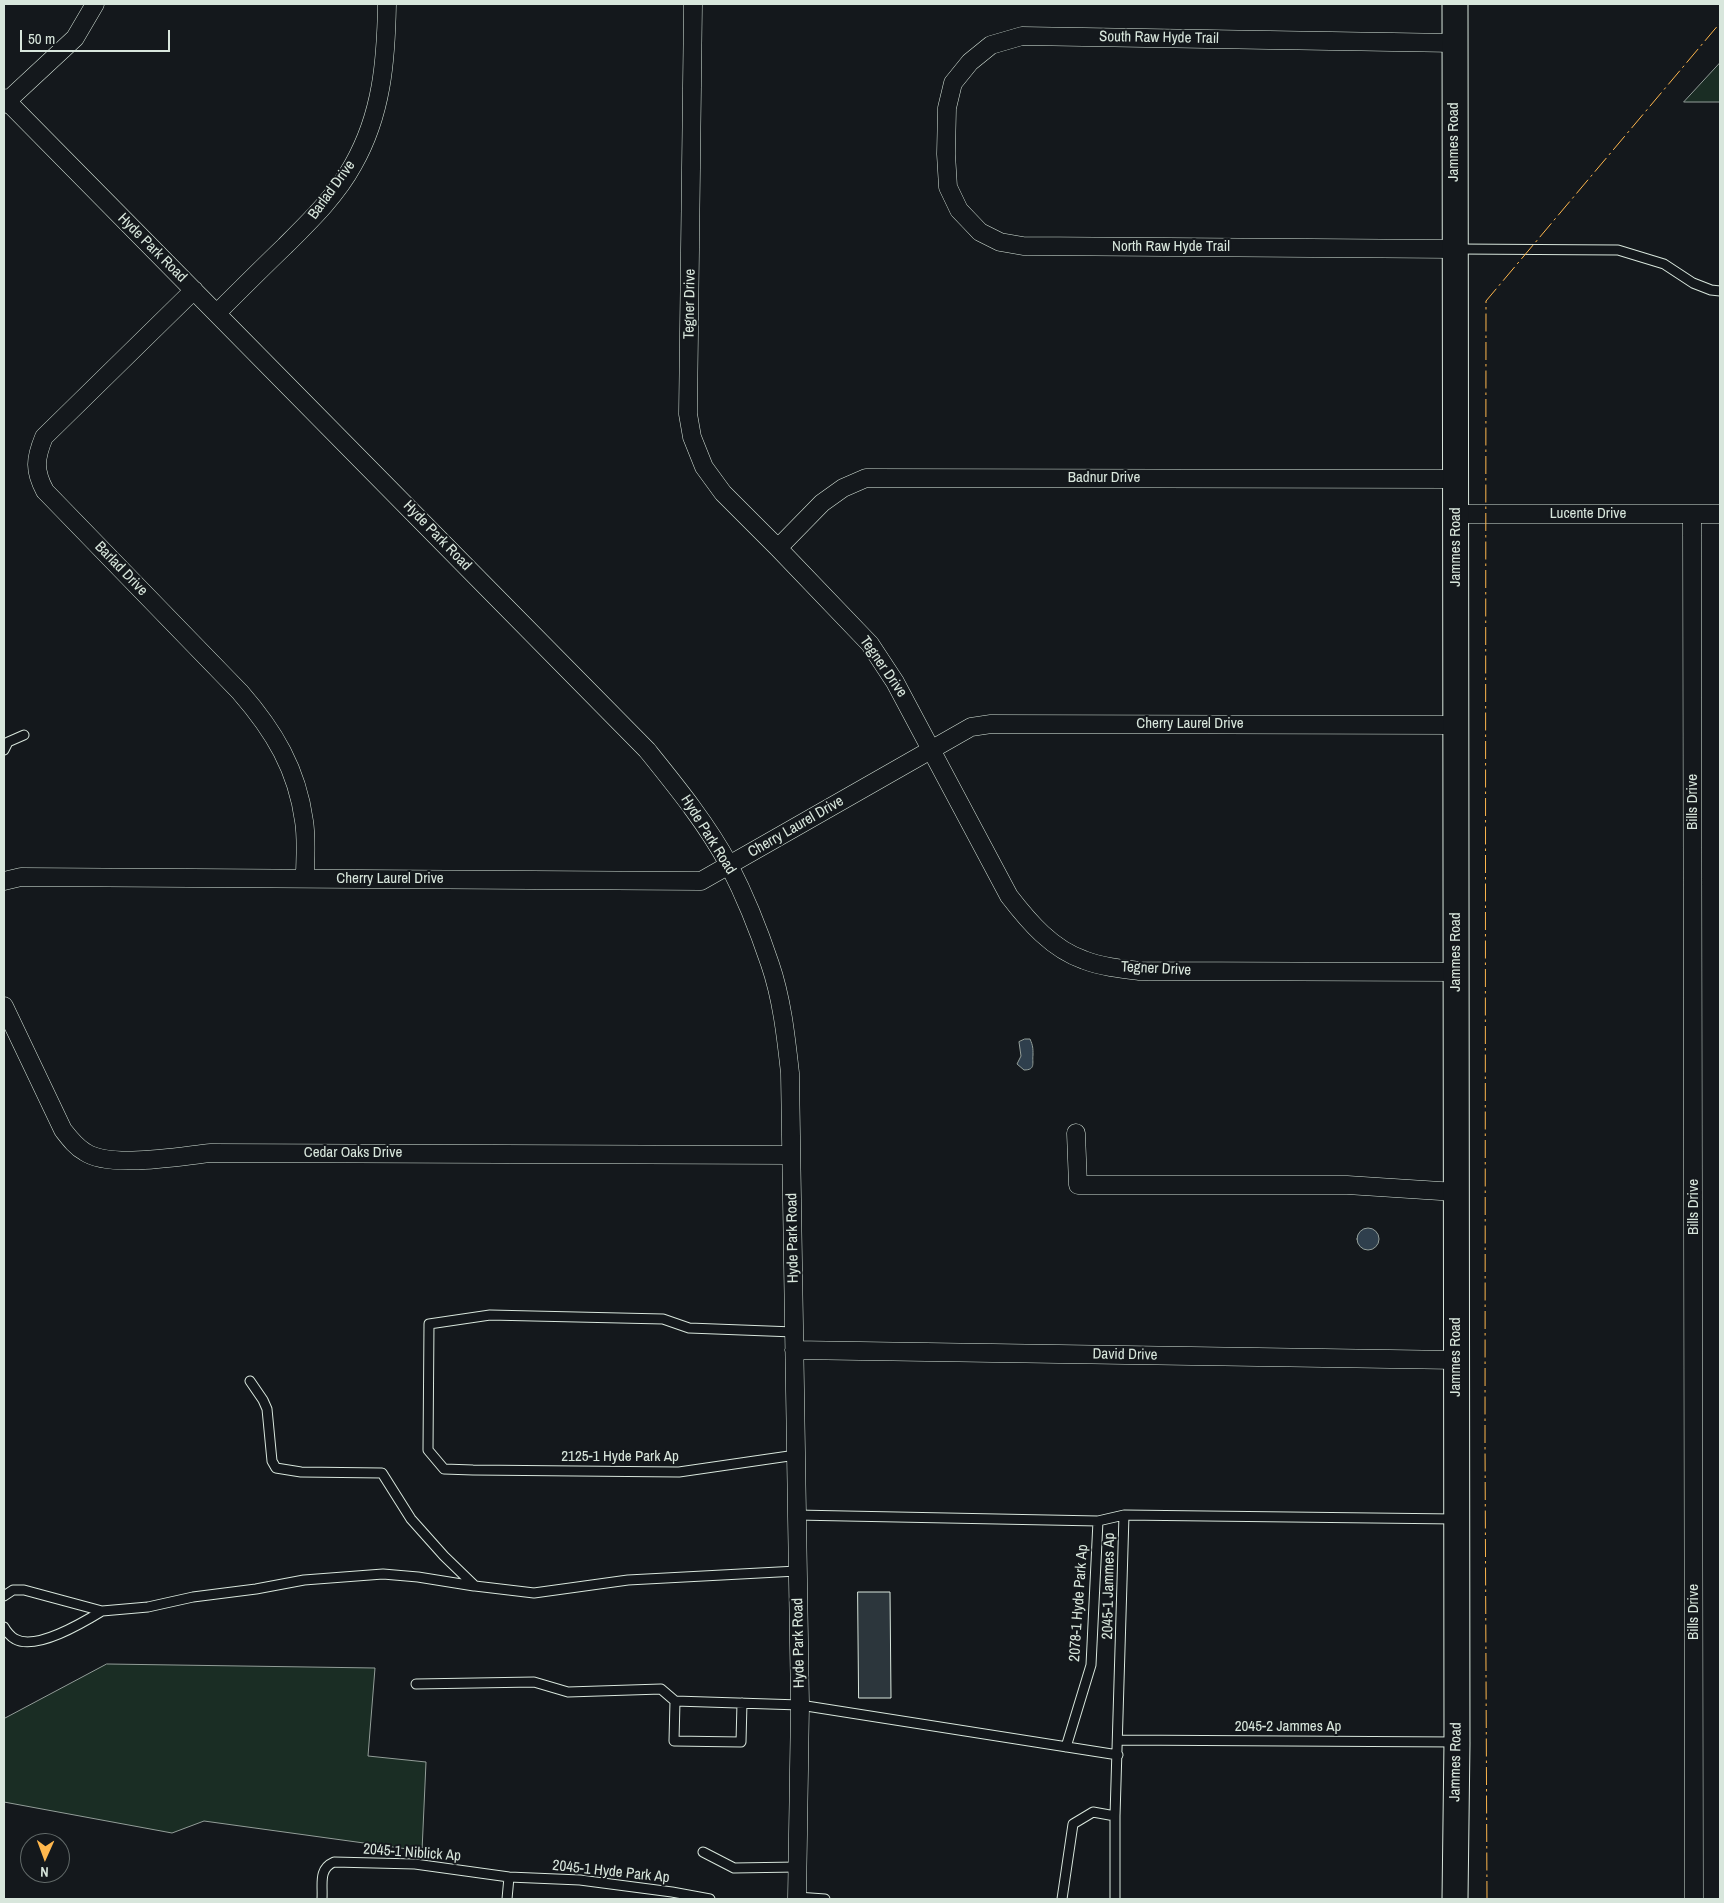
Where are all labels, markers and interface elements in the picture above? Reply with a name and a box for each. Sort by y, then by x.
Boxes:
scale bar [22,20,172,52]
text: 50 m [28,28,55,49]
street label: South Raw Hyde Trail [1099,28,1219,48]
street label: Jammes Road [1445,102,1463,182]
street label: Barlad Drive [305,157,359,223]
street label: Hyde Park Road [114,210,190,286]
street label: North Raw Hyde Trail [1112,238,1230,256]
street label: Tegner Drive [680,269,700,339]
street label: Badnur Drive [1068,469,1140,487]
street label: Hyde Park Road [399,497,475,575]
street label: Lucente Drive [1550,505,1626,523]
street label: Jammes Road [1447,507,1465,587]
street label: Barlad Drive [91,538,151,600]
street label: Tegner Drive [855,633,911,701]
street label: Cherry Laurel Drive [1136,715,1244,733]
street label: Bills Drive [1684,774,1702,830]
street label: Hyde Park Road [676,792,740,878]
street label: Cherry Laurel Drive [745,792,847,862]
street label: Cherry Laurel Drive [336,870,444,888]
street label: Jammes Road [1447,912,1465,992]
street label: Tegner Drive [1120,958,1192,980]
street label: Cedar Oaks Drive [304,1144,402,1162]
street label: Bills Drive [1685,1179,1703,1235]
street label: Hyde Park Road [783,1193,803,1283]
street label: Jammes Road [1447,1317,1465,1397]
street label: David Drive [1092,1345,1158,1365]
street label: 2125-1 Hyde Park Ap [561,1448,679,1466]
street label: 2045-1 Jammes Ap [1099,1533,1119,1639]
street label: 2078-1 Hyde Park Ap [1066,1544,1092,1662]
street label: Bills Drive [1685,1584,1703,1640]
street label: Hyde Park Road [789,1598,809,1688]
street label: 2045-2 Jammes Ap [1235,1718,1341,1736]
street label: Jammes Road [1446,1722,1466,1802]
north arrow [20,1833,70,1883]
street label: 2045-1 Niblick Ap [363,1841,461,1865]
street label: 2045-1 Hyde Park Ap [552,1857,670,1887]
text: N [40,1863,49,1881]

